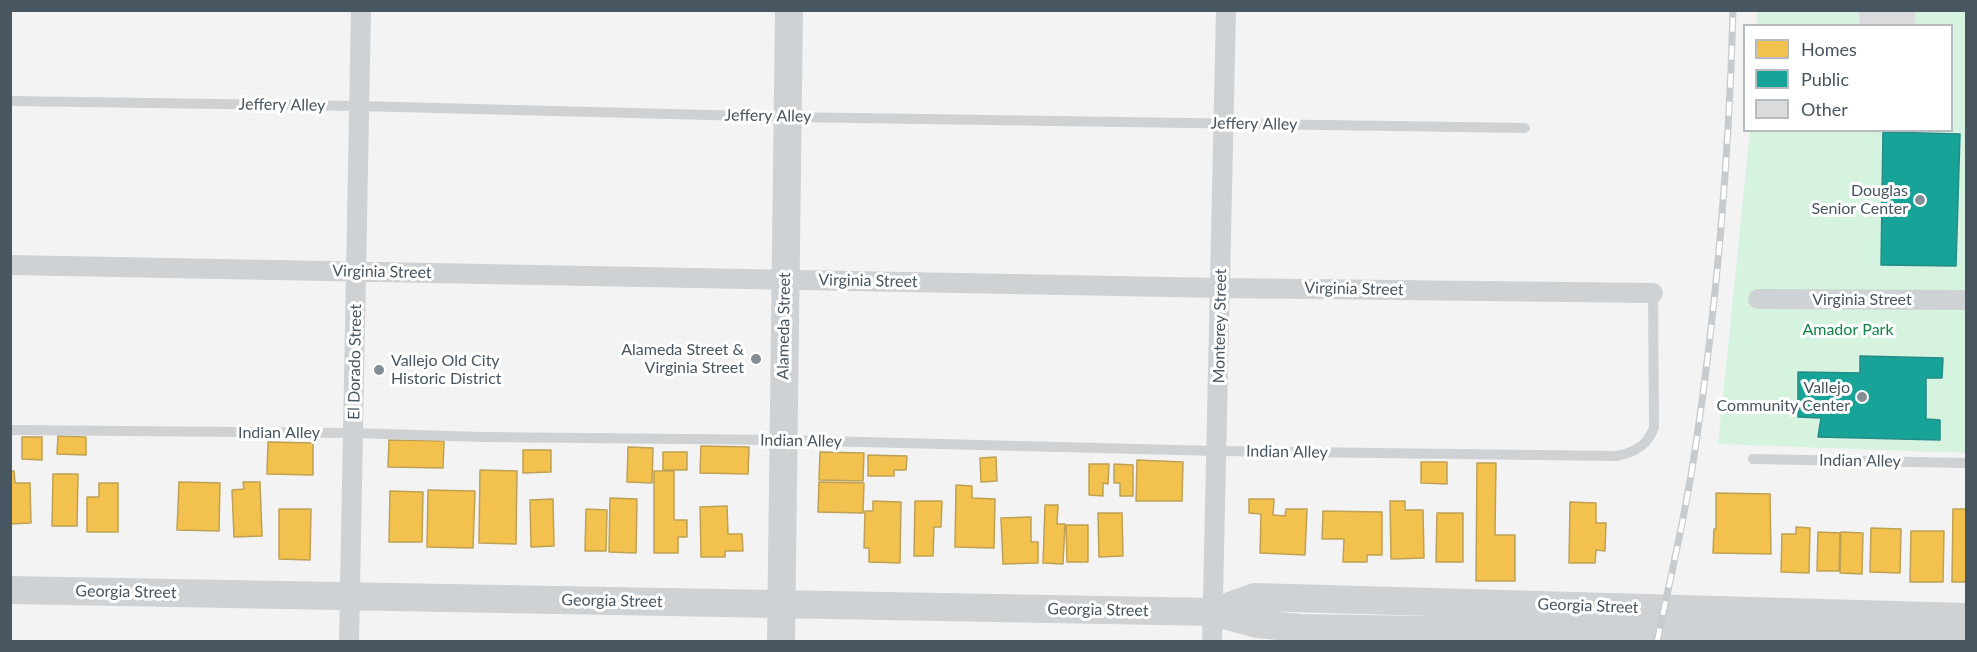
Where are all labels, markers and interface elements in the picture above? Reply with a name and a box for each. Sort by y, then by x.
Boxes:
legend [1743,24,1953,132]
text: Homes [1801,38,1857,60]
text: Public [1801,68,1849,90]
street label: Jeffery Alley [238,95,326,115]
text: Other [1801,98,1848,120]
street label: Jeffery Alley [724,106,812,126]
street label: Jeffery Alley [1210,114,1298,134]
place label: Douglas Senior Center [1811,181,1908,219]
marker: Douglas Senior Center [1913,193,1927,207]
street label: Virginia Street [332,262,432,282]
street label: Monterey Street [1209,268,1231,384]
street label: Virginia Street [818,271,918,291]
street label: Alameda Street [773,272,795,380]
street label: Virginia Street [1304,279,1404,299]
street label: Virginia Street [1812,290,1912,310]
street label: El Dorado Street [344,304,366,420]
park label: Amador Park [1802,320,1894,340]
place label: Alameda Street & Virginia Street [621,340,744,378]
place label: Vallejo Old City Historic District [391,351,502,389]
marker: Alameda Street & Virginia Street [749,352,763,366]
marker: Vallejo Old City Historic District [372,363,386,377]
place label: Vallejo Community Center [1717,378,1850,416]
marker: Vallejo Community Center [1855,390,1869,404]
street label: Indian Alley [238,423,320,443]
street label: Indian Alley [760,431,842,451]
street label: Indian Alley [1246,442,1328,462]
street label: Indian Alley [1819,451,1901,471]
street label: Georgia Street [75,582,177,602]
street label: Georgia Street [561,591,663,611]
street label: Georgia Street [1537,595,1639,617]
street label: Georgia Street [1047,600,1149,620]

